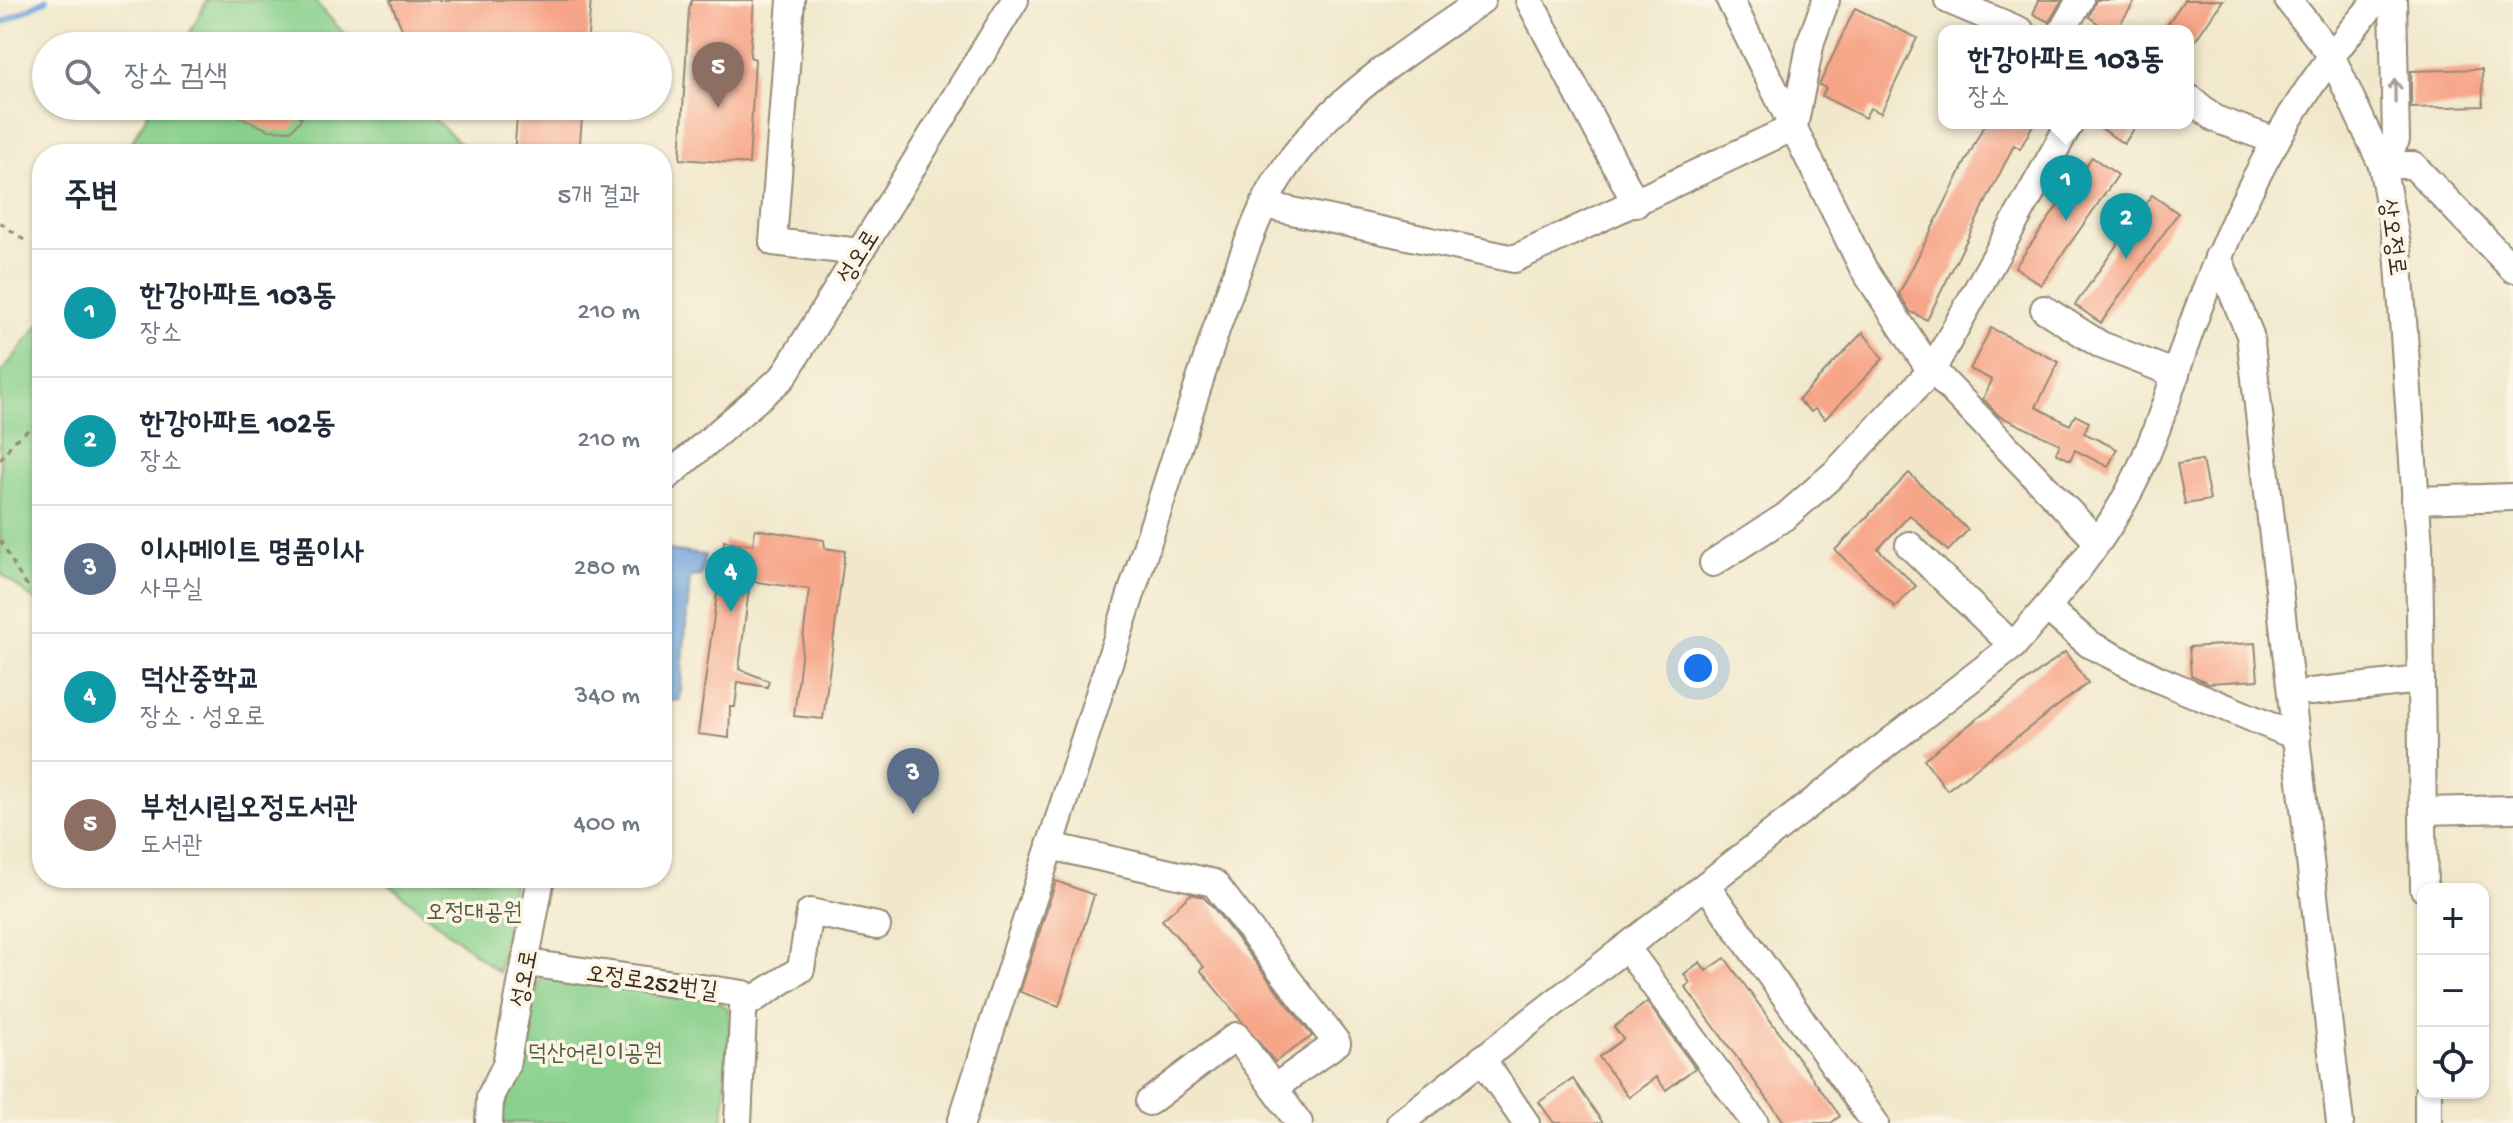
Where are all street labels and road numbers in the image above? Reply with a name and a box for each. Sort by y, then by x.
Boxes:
street label: 상오정로 [2371,197,2410,278]
street label: 성오로 [832,226,888,290]
street label: 성오로 [507,947,546,1010]
street label: 오정로252번길 [584,961,719,1008]

